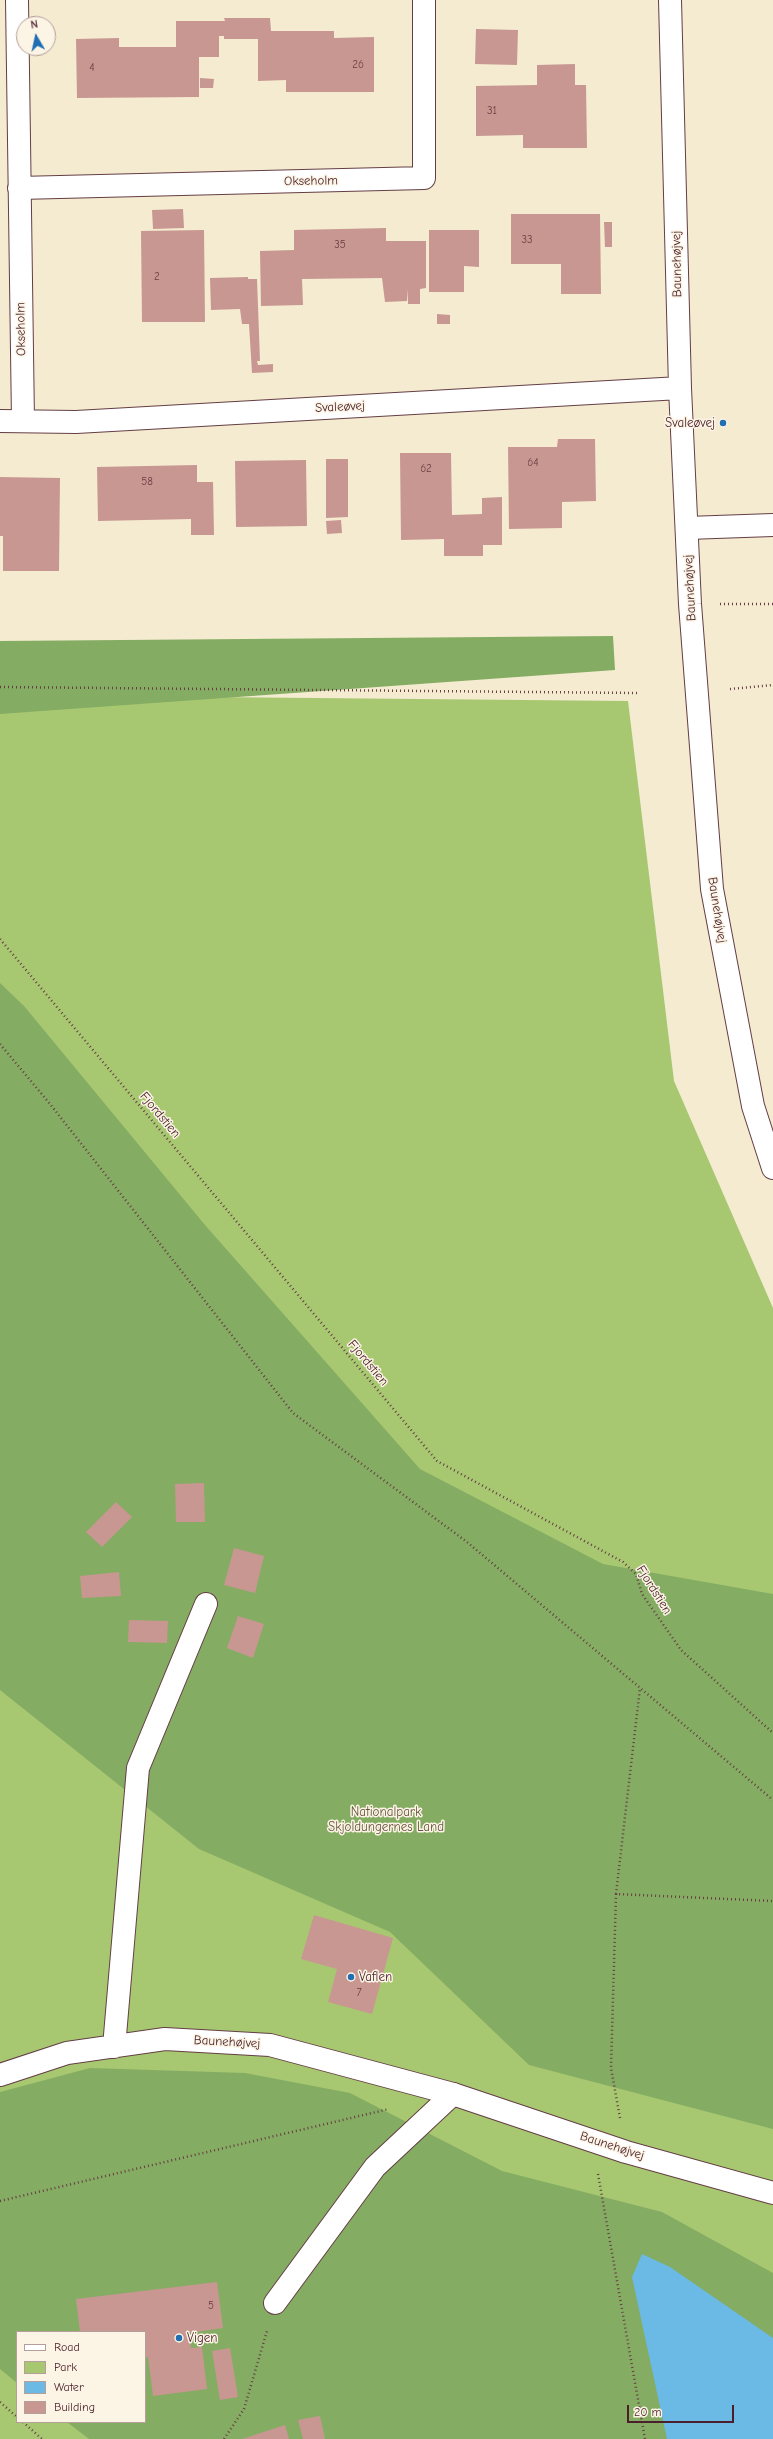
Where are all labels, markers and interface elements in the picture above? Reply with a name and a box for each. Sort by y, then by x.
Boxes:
north arrow [16,16,56,56]
text: N [30,18,39,32]
house number: 26 [352,58,364,72]
house number: 4 [89,61,95,75]
house number: 31 [487,104,497,118]
street label: Okseholm [284,173,338,189]
street label: Baunehøjvej [669,231,685,297]
house number: 33 [521,233,533,247]
house number: 35 [334,238,346,252]
house number: 2 [154,270,160,284]
street label: Okseholm [13,302,29,356]
street label: Svaleøvej [315,398,365,416]
place label: Svaleøvej [665,415,715,431]
marker: Svaleøvej [718,418,728,428]
house number: 64 [527,456,539,470]
house number: 62 [420,462,432,476]
house number: 58 [141,475,153,489]
street label: Baunehøjvej [680,554,700,622]
street label: Baunehøjvej [704,876,730,944]
street label: Fjordstien [136,1089,184,1141]
street label: Fjordstien [344,1337,392,1389]
street label: Fjordstien [633,1563,675,1617]
park label: Nationalpark Skjoldungernes Land [328,1804,444,1835]
place label: Vaflen [359,1969,392,1985]
marker: Vaflen [346,1972,356,1982]
house number: 7 [356,1986,362,2000]
street label: Baunehøjvej [193,2032,261,2052]
street label: Baunehøjvej [578,2128,646,2164]
house number: 5 [208,2299,214,2313]
place label: Vigen [187,2330,218,2346]
legend [16,2331,146,2423]
marker: Vigen [174,2333,184,2343]
text: Road [54,2340,80,2354]
text: Park [54,2360,77,2374]
text: Water [54,2380,84,2394]
scale bar [629,2397,736,2423]
text: Building [54,2400,95,2414]
text: 20 m [634,2405,662,2419]

